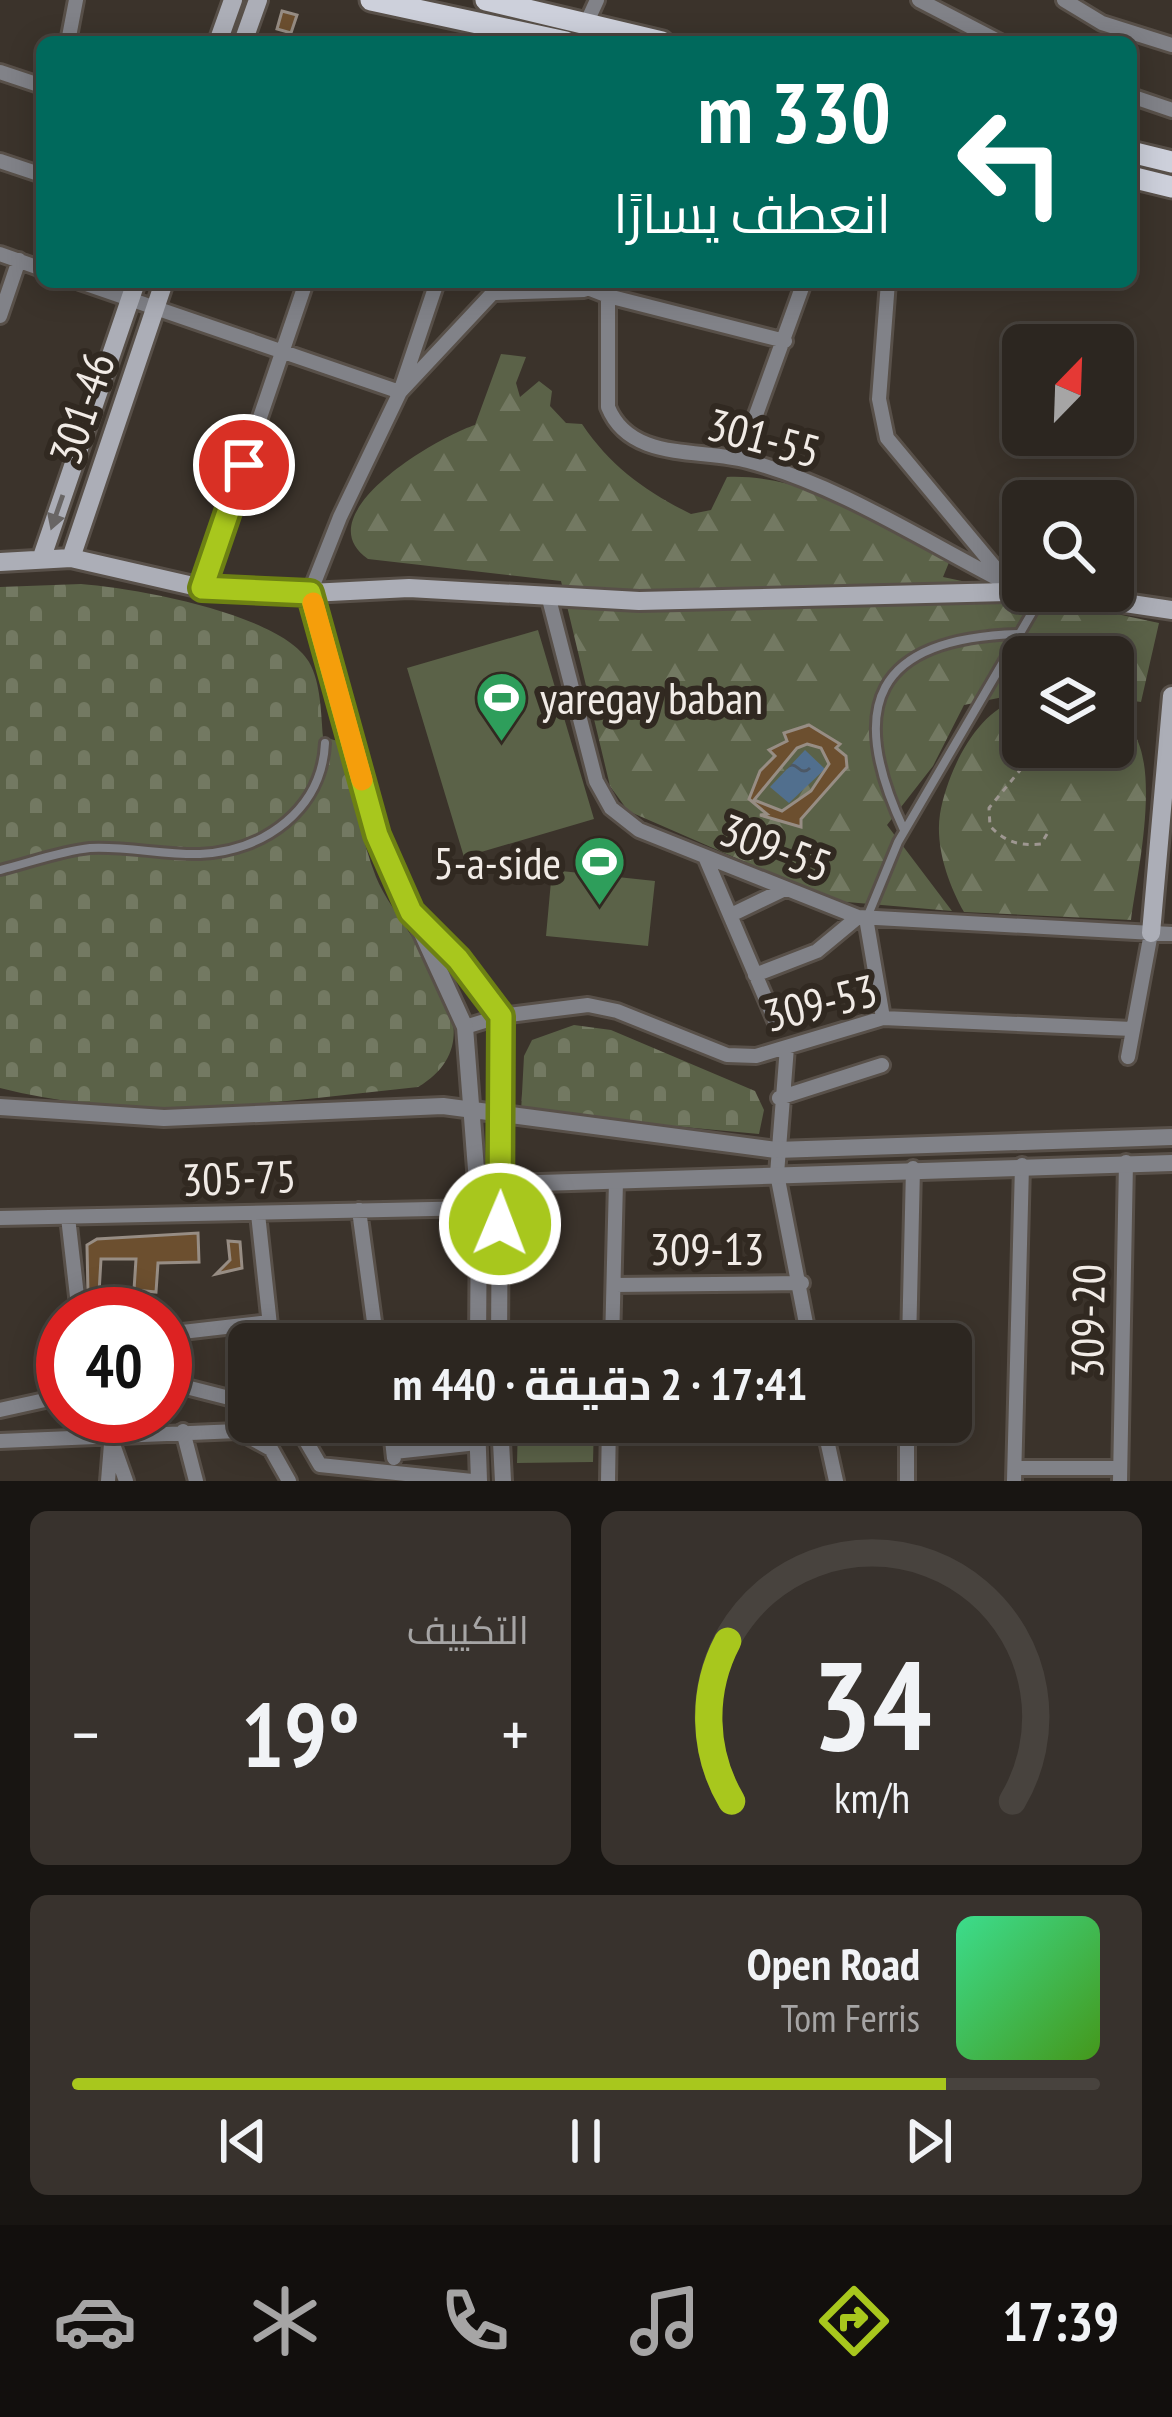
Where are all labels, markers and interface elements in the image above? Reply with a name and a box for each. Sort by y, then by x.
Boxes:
text: 330 m [698,57,891,166]
icon: left [933,84,1089,240]
text: انعطف يسارًا [613,178,891,248]
north arrow [1002,324,1134,456]
map controls [1002,324,1134,768]
street label: 301-46 [35,344,127,472]
street label: 301-55 [701,394,827,480]
pin [193,414,295,516]
icon: arrive [211,432,277,498]
button: search [1002,480,1134,612]
one-way arrow [47,494,66,531]
button: layers [1002,636,1134,768]
place label: yaregay baban [540,668,763,726]
sports icon: yaregay baban [473,669,529,743]
street label: 309-55 [712,799,840,895]
place label: 5-a-side [434,833,561,891]
sports icon: 5-a-side [572,834,628,908]
street label: 309-53 [758,960,882,1044]
street label: 305-75 [181,1146,297,1208]
position arrow [437,1161,563,1287]
street label: 309-13 [650,1219,764,1277]
street label: 309-20 [1057,1263,1117,1379]
speed limit sign: 40 [36,1287,192,1443]
text: 17:41 · 2 دقيقة · 440 m [393,1354,807,1412]
text: التكييف [407,1604,529,1655]
text: 34 [812,1623,931,1784]
text: 19° [241,1675,360,1792]
text: − [72,1691,99,1776]
text: + [502,1691,529,1776]
text: km/h [833,1769,910,1825]
text: Open Road [747,1934,920,1992]
text: Tom Ferris [781,1992,920,2043]
icon: previous [210,2108,276,2174]
icon: pause [553,2108,619,2174]
icon: next [896,2108,962,2174]
icon: car [53,2279,137,2363]
icon: climate [243,2279,327,2363]
icon: phone [433,2279,517,2363]
icon: music [623,2279,707,2363]
icon: directions [812,2279,896,2363]
text: 17:39 [1002,2286,1119,2356]

